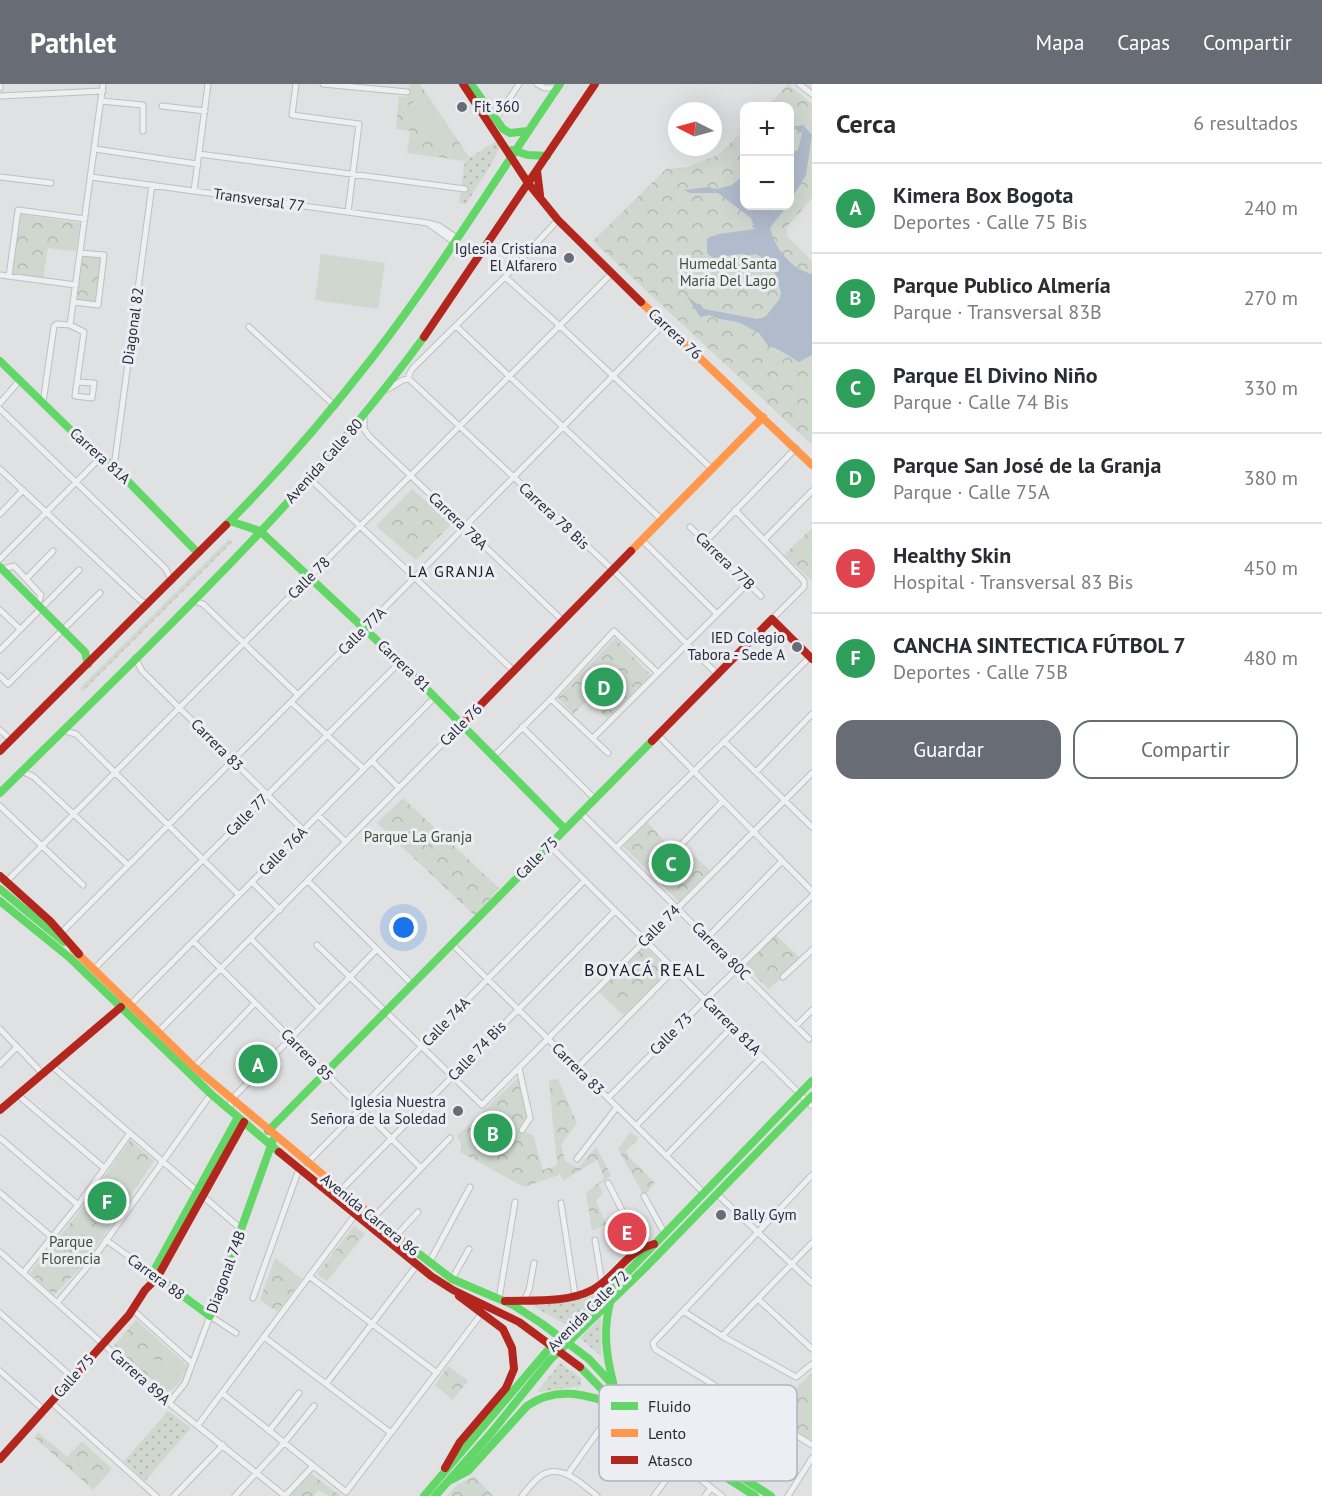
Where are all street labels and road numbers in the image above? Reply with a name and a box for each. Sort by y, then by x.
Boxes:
street label: Transversal 77 [212,184,306,215]
street label: Diagonal 82 [118,286,147,366]
street label: Carrera 76 [645,304,706,363]
street label: Avenida Calle 80 [281,414,367,507]
street label: Carrera 81A [66,423,135,488]
street label: Carrera 78 Bis [515,478,594,553]
street label: Carrera 78A [425,488,492,554]
street label: Carrera 77B [692,528,759,594]
street label: Calle 78 [283,552,334,603]
street label: Calle 77A [334,602,390,659]
street label: Carrera 81 [374,636,435,696]
street label: Calle 76 [435,699,486,750]
street label: Carrera 83 [187,714,248,775]
street label: Calle 77 [221,789,272,840]
street label: Calle 76A [254,822,311,879]
street label: Calle 75 [511,832,562,883]
street label: Calle 74 [633,900,684,951]
street label: Carrera 80C [688,917,755,984]
street label: Carrera 81A [699,992,766,1059]
street label: Calle 74A [418,993,474,1050]
street label: Calle 73 [645,1008,696,1059]
street label: Calle 74 Bis [444,1017,510,1084]
street label: Carrera 85 [277,1024,338,1085]
street label: Carrera 83 [548,1038,609,1099]
street label: Avenida Carrera 86 [317,1169,423,1260]
street label: Diagonal 74B [202,1228,249,1316]
street label: Carrera 88 [124,1249,189,1304]
street label: Avenida Calle 72 [543,1266,632,1355]
street label: Carrera 89A [106,1344,175,1409]
street label: Calle 75 [49,1350,98,1402]

